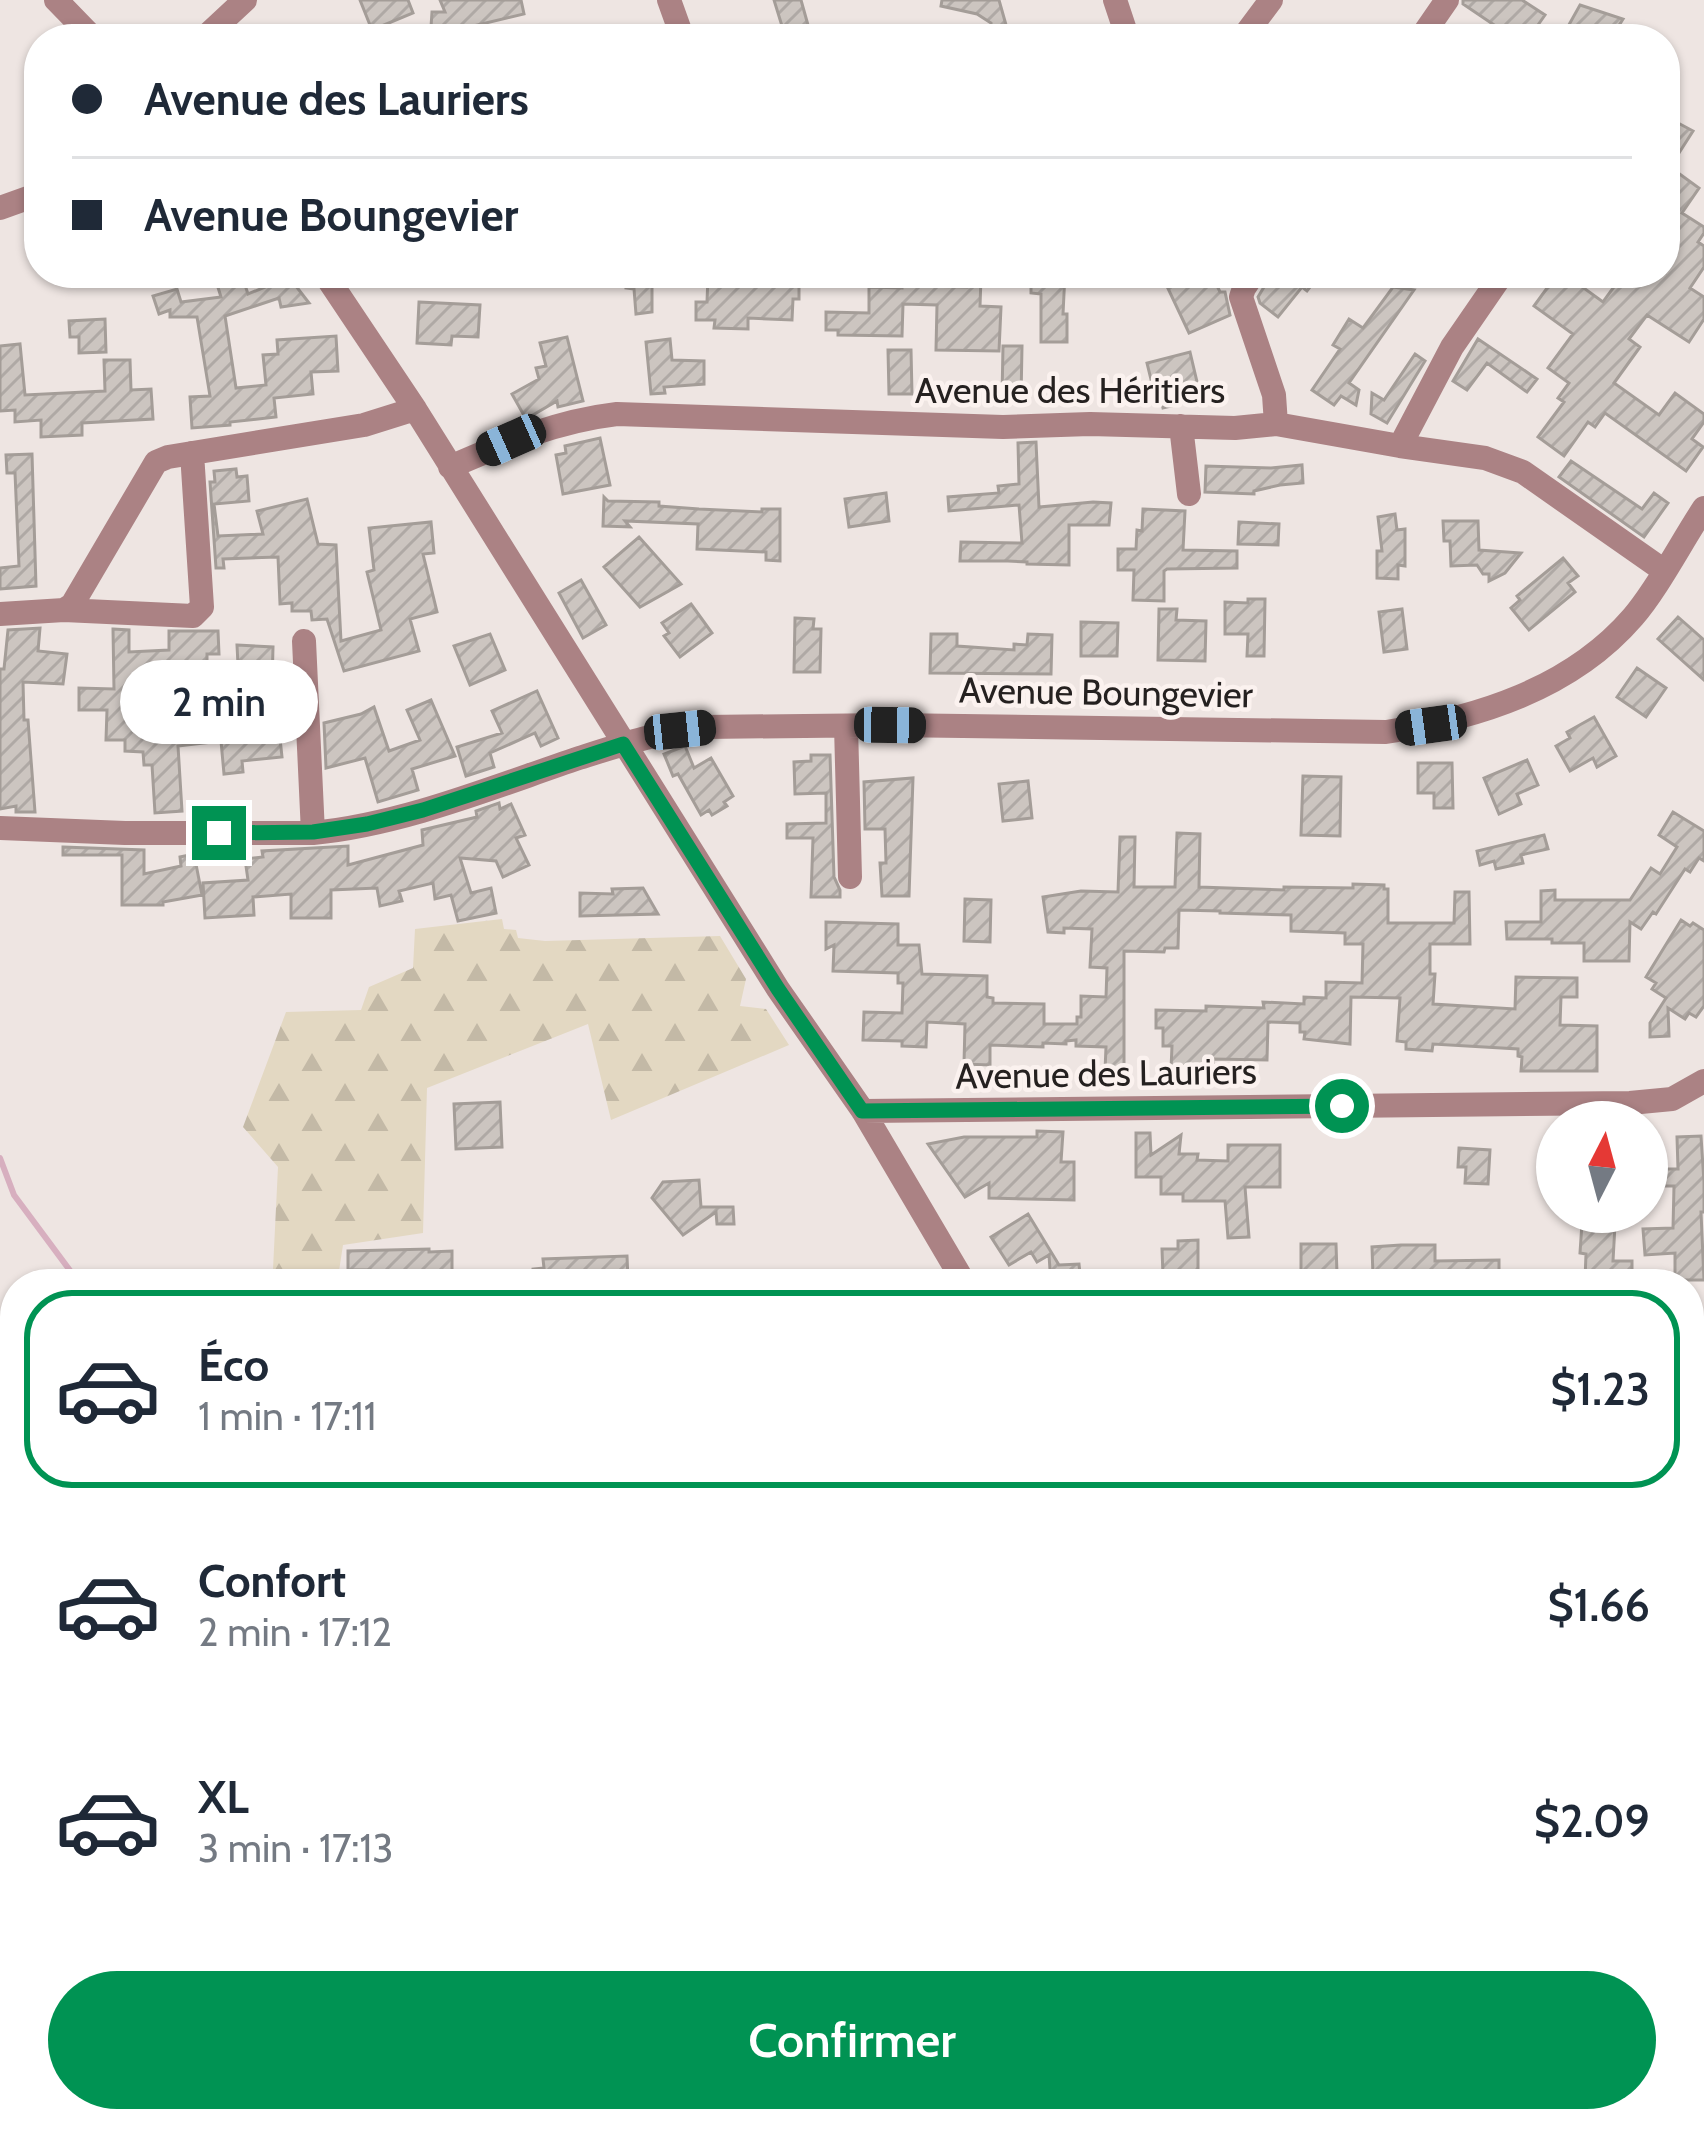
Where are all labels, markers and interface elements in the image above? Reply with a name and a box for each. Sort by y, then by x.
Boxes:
text: Avenue des Lauriers [144,72,529,126]
text: Avenue Boungevier [144,188,518,242]
street label: Avenue des Héritiers [915,368,1225,412]
car [471,409,551,471]
callout: 2 min [120,659,318,743]
street label: Avenue Boungevier [959,667,1254,717]
text: 2 min [172,678,266,726]
car [1393,702,1469,748]
car [854,706,926,744]
car [642,708,718,752]
route end [192,806,246,860]
street label: Avenue des Lauriers [955,1048,1257,1098]
route start [1315,1079,1369,1133]
north arrow [1536,1101,1668,1233]
map controls [1536,1101,1668,1233]
icon: car [54,1335,162,1443]
text: Éco [198,1338,269,1392]
text: $1.23 [1550,1362,1650,1416]
text: 1 min · 17:11 [198,1392,376,1440]
icon: car [54,1551,162,1659]
text: Confort [198,1554,346,1608]
text: $1.66 [1547,1578,1650,1632]
text: 2 min · 17:12 [198,1608,392,1656]
icon: car [54,1767,162,1875]
text: XL [198,1770,249,1824]
text: $2.09 [1534,1794,1650,1848]
text: 3 min · 17:13 [198,1824,393,1872]
button: Confirmer [48,1971,1656,2109]

